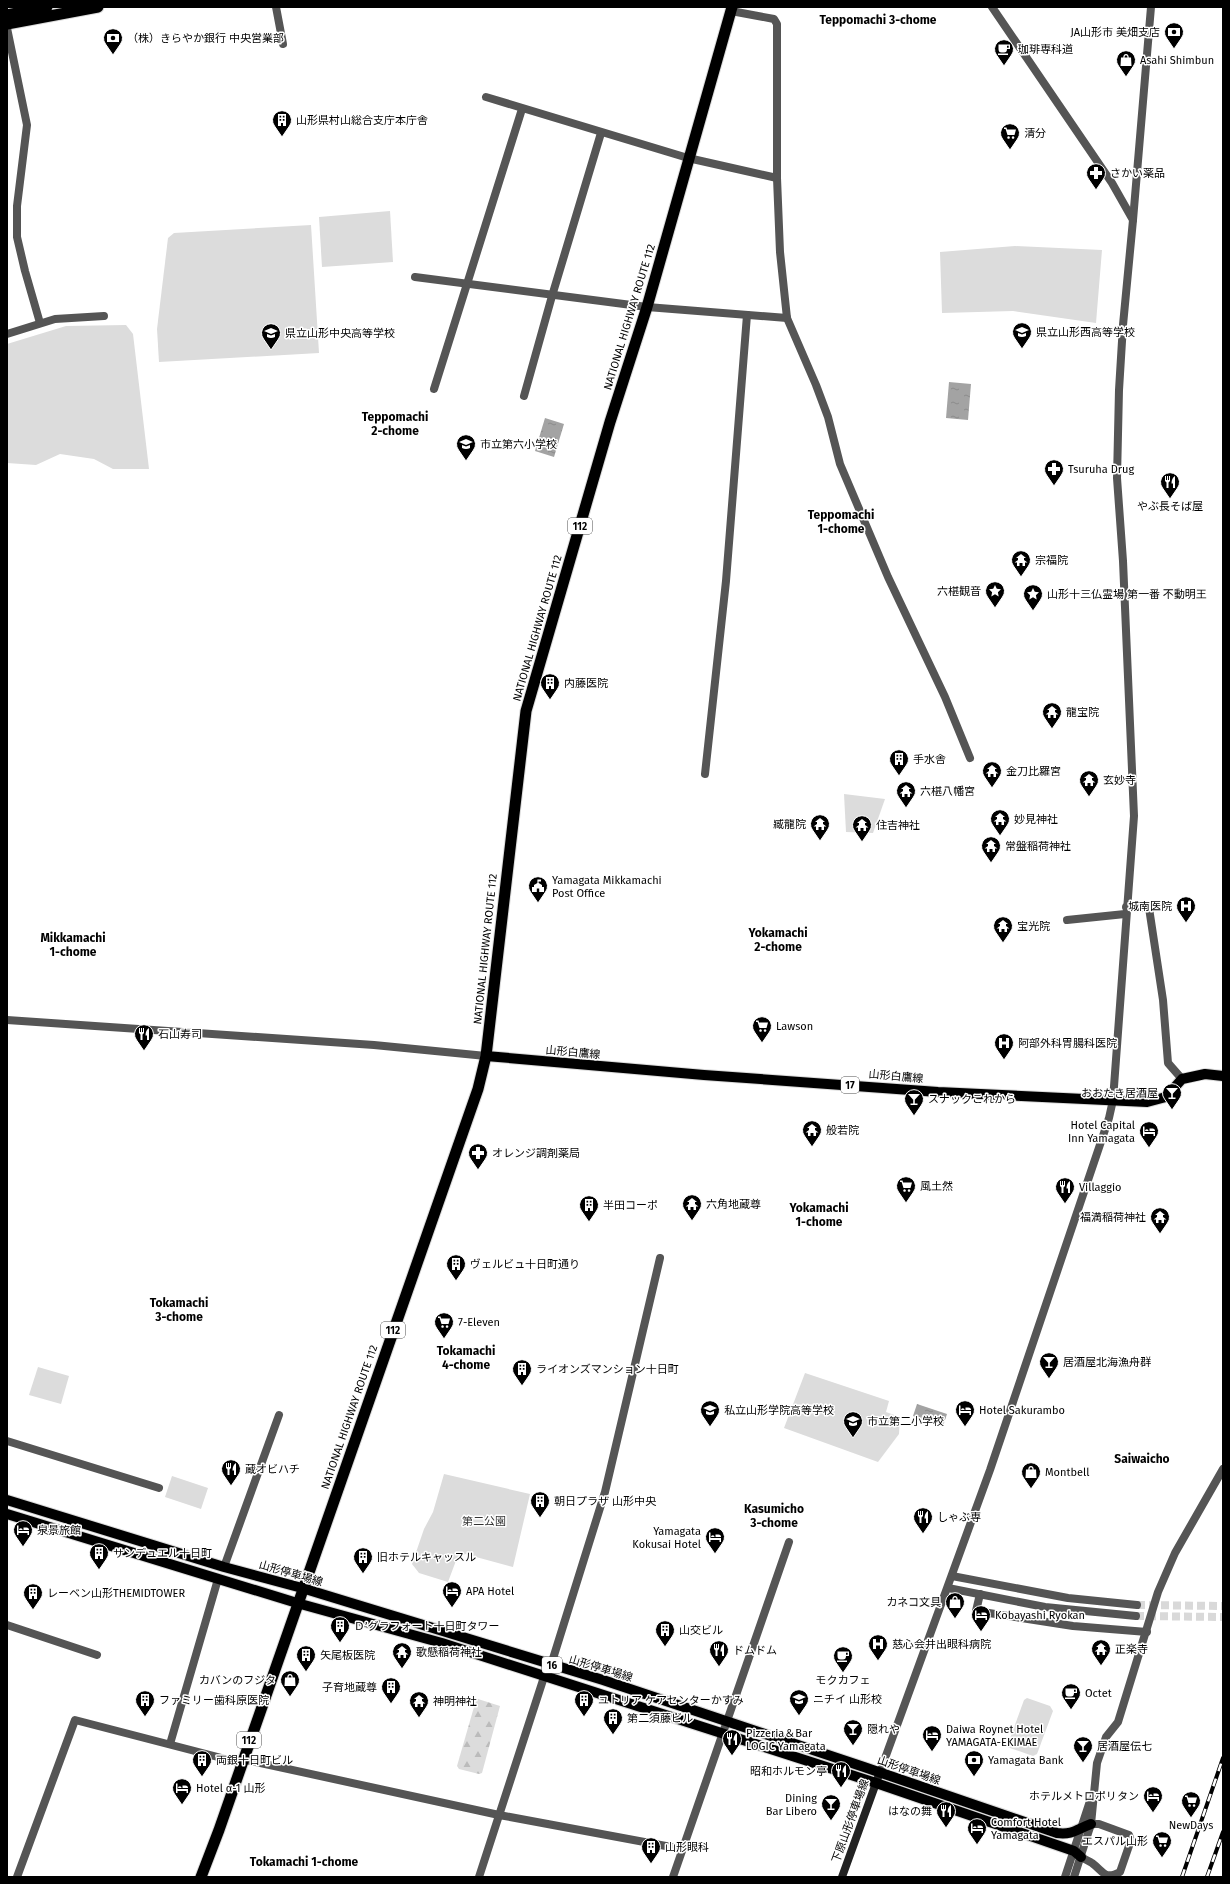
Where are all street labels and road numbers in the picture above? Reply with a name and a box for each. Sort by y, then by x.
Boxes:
street label: NATIONAL HIGHWAY ROUTE 112 [601,243,658,392]
road number: 112 [568,518,592,534]
street label: NATIONAL HIGHWAY ROUTE 112 [510,553,565,703]
street label: NATIONAL HIGHWAY ROUTE 112 [471,873,500,1025]
street label: 山形白鷹線 [545,1044,601,1061]
street label: 山形白鷹線 [868,1068,924,1085]
road number: 17 [841,1077,859,1093]
road number: 112 [381,1322,405,1338]
street label: NATIONAL HIGHWAY ROUTE 112 [319,1343,380,1491]
street label: 山形停車場線 [257,1558,324,1589]
street label: 山形停車場線 [567,1653,634,1684]
road number: 16 [542,1657,562,1673]
road number: 112 [237,1732,261,1748]
street label: 山形停車場線 [876,1754,942,1787]
street label: 下原山形停車場線 [829,1778,872,1865]

